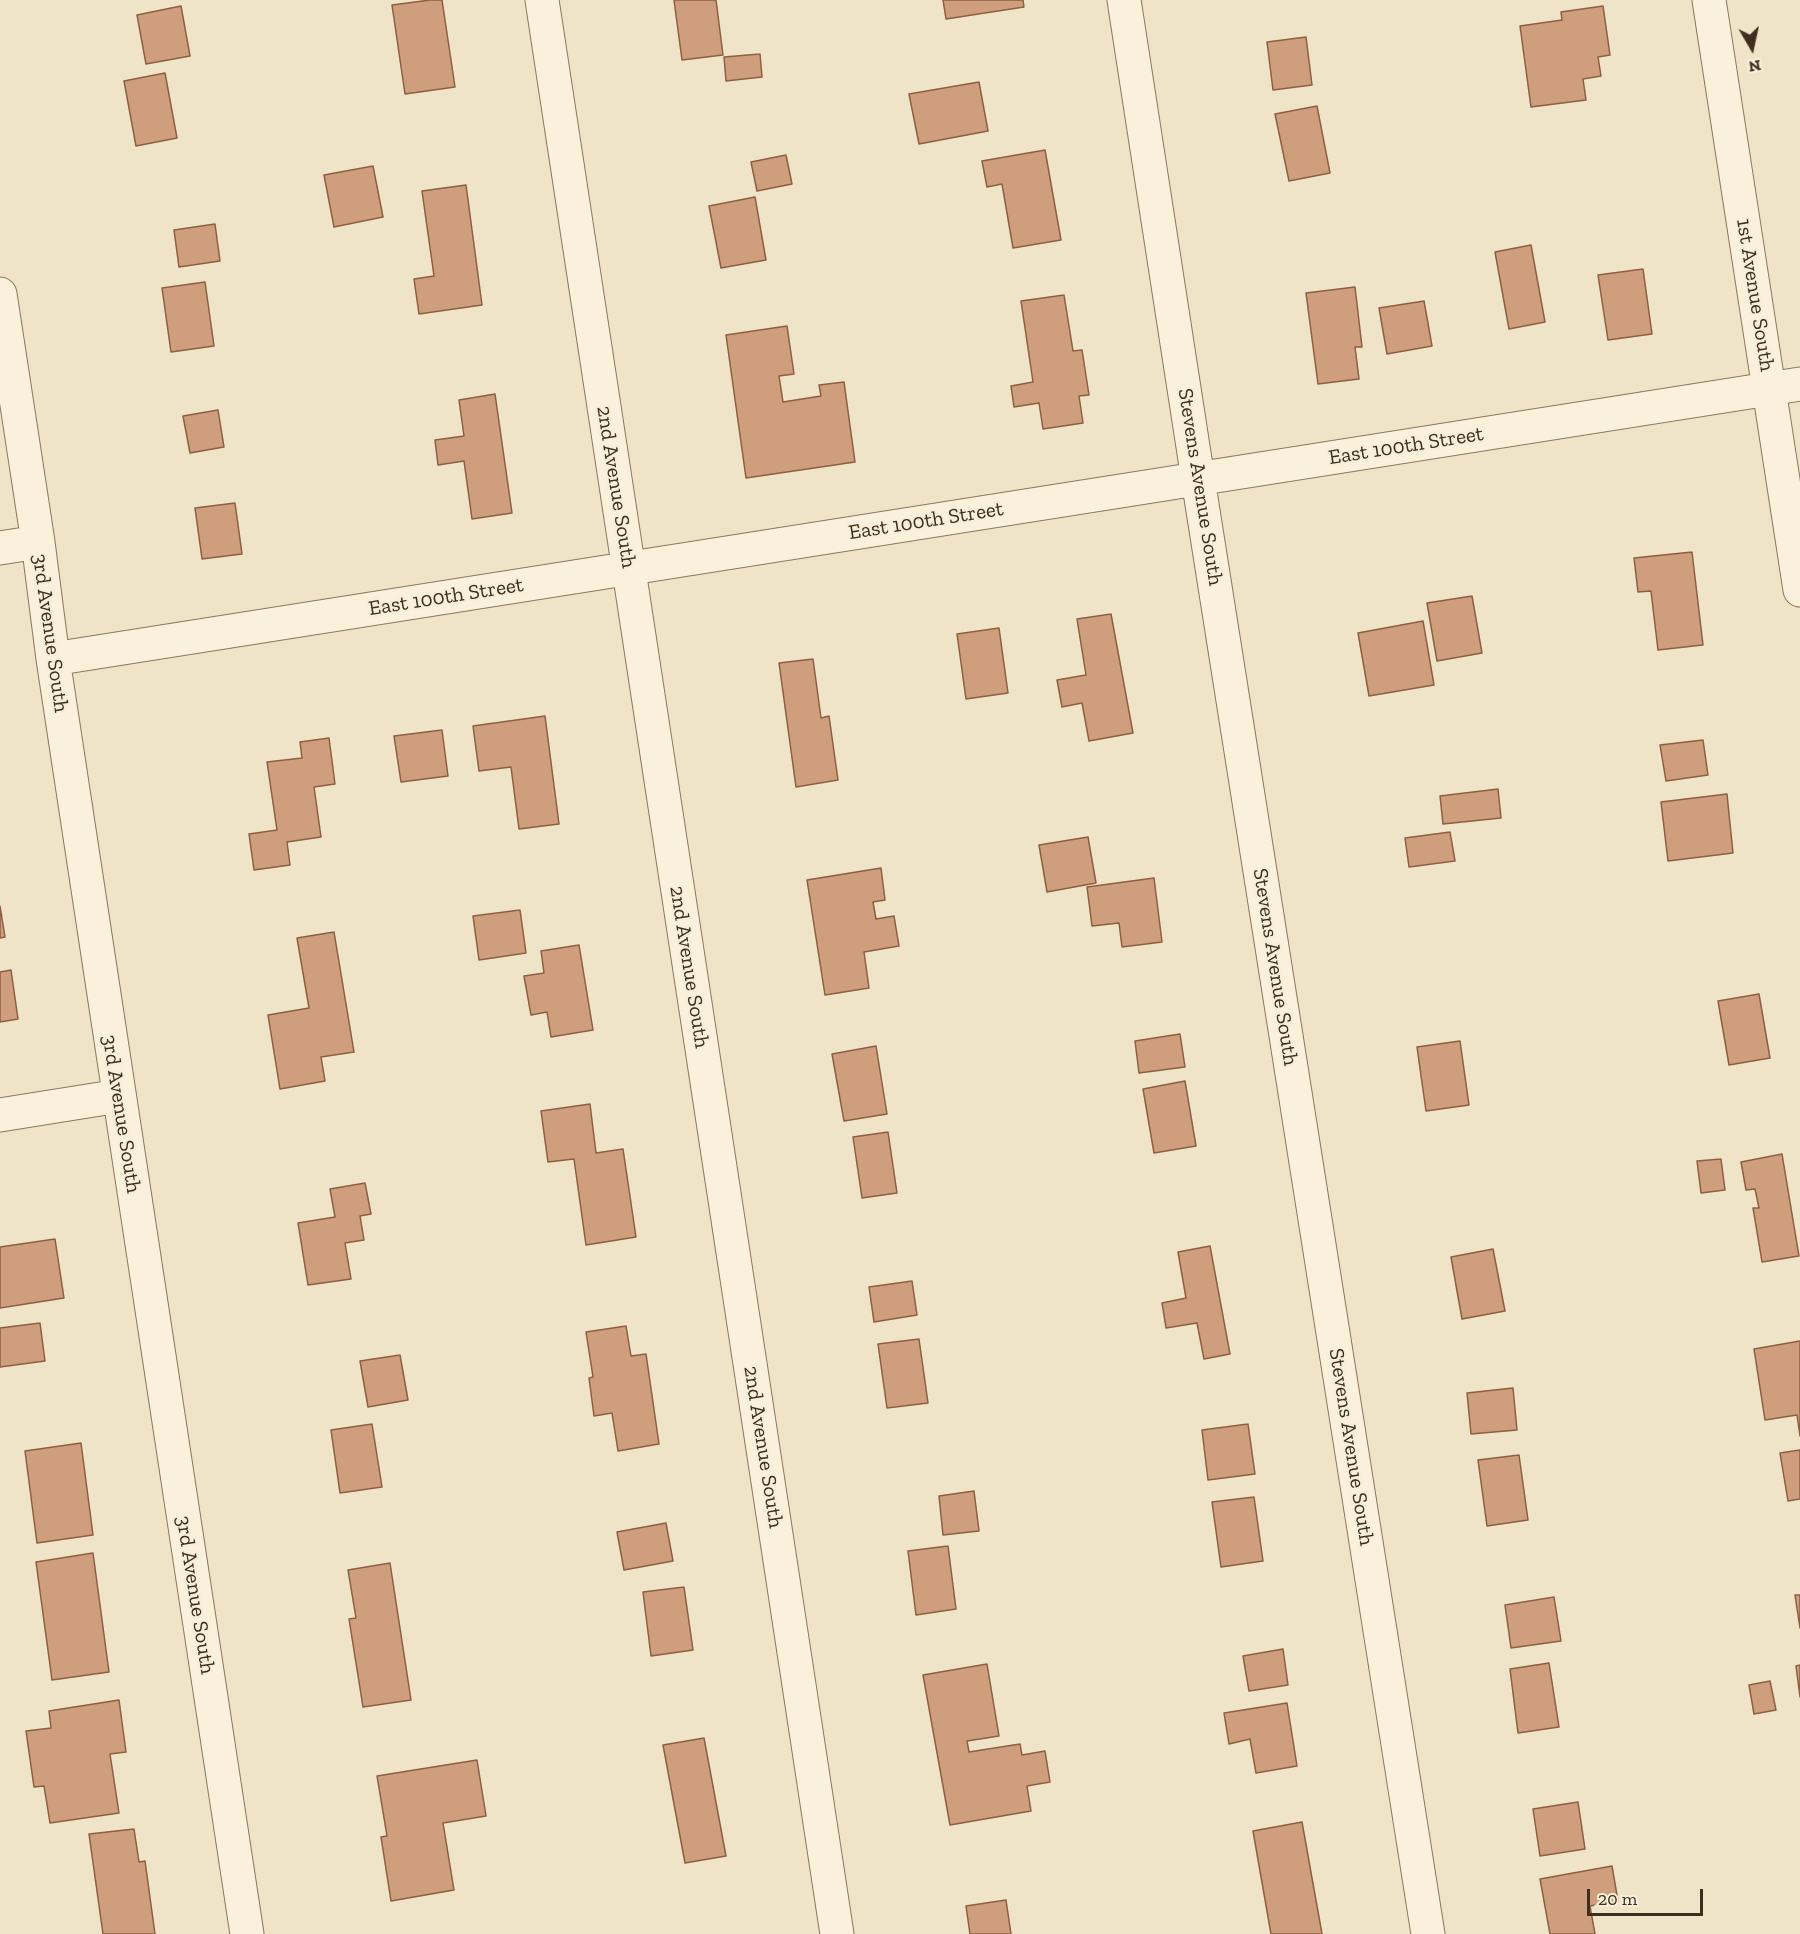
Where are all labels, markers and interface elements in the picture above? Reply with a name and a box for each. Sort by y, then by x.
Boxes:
north arrow [1722,18,1782,78]
text: N [1747,56,1762,77]
street label: 1st Avenue South [1730,217,1780,373]
street label: Stevens Avenue South [1172,387,1228,587]
street label: 2nd Avenue South [591,404,641,570]
street label: East 100th Street [1327,421,1485,471]
street label: East 100th Street [847,496,1005,546]
street label: 3rd Avenue South [26,552,74,714]
street label: East 100th Street [367,572,525,622]
street label: Stevens Avenue South [1247,867,1303,1067]
street label: 2nd Avenue South [664,884,714,1050]
street label: 3rd Avenue South [96,1033,146,1195]
street label: Stevens Avenue South [1323,1347,1379,1547]
street label: 2nd Avenue South [738,1364,788,1530]
street label: 3rd Avenue South [170,1514,220,1676]
scale bar [1590,1877,1706,1915]
text: 20 m [1598,1888,1637,1910]

